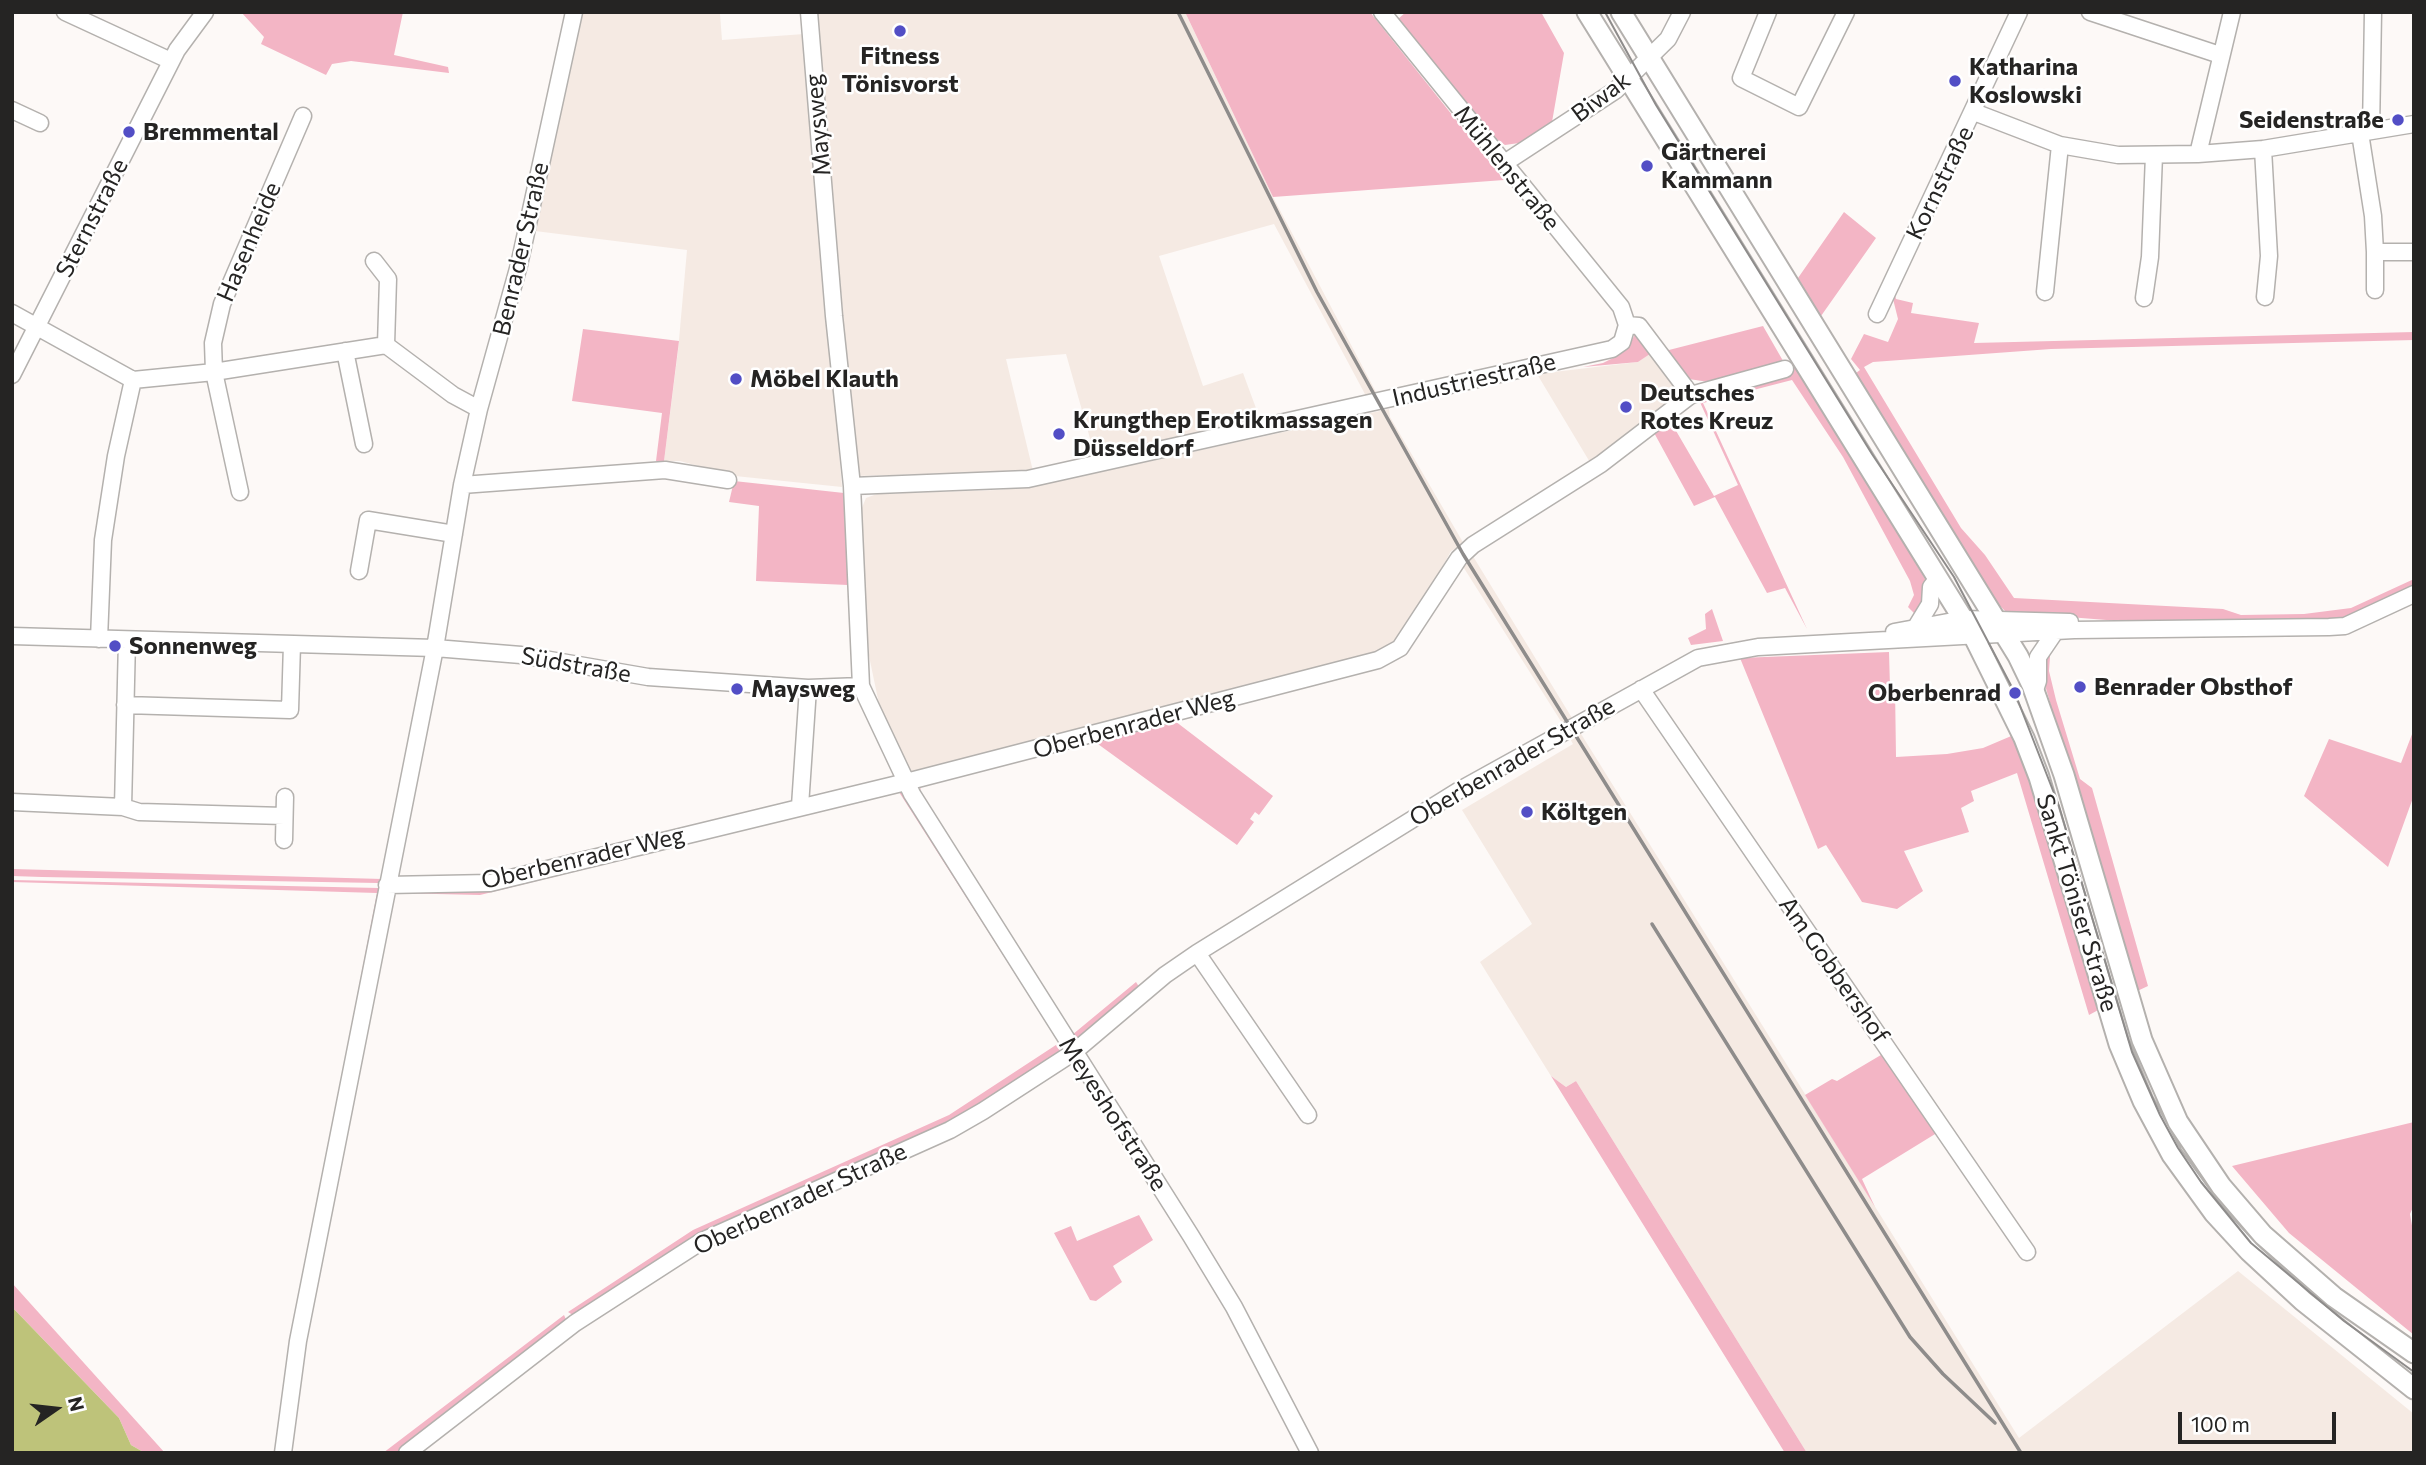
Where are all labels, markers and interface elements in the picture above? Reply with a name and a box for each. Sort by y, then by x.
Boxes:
marker: Fitness Tönisvorst [892,23,908,39]
place label: Fitness Tönisvorst [841,42,959,98]
place label: Katharina Koslowski [1969,53,2082,109]
street label: Biwak [1566,66,1636,128]
street label: Maysweg [799,73,837,177]
marker: Katharina Koslowski [1947,73,1963,89]
street label: Mühlenstraße [1448,100,1566,236]
place label: Seidenstraße [2239,106,2384,134]
marker: Seidenstraße [2390,112,2406,128]
place label: Bremmental [143,118,279,146]
street label: Kornstraße [1900,122,1980,244]
marker: Bremmental [121,124,137,140]
place label: Gärtnerei Kammann [1661,138,1773,194]
street label: Sternstraße [50,154,134,282]
marker: Gärtnerei Kammann [1639,158,1655,174]
street label: Benrader Straße [487,159,555,339]
street label: Hasenheide [211,178,287,306]
street label: Industriestraße [1390,347,1558,413]
place label: Möbel Klauth [750,365,899,393]
marker: Möbel Klauth [728,371,744,387]
place label: Deutsches Rotes Kreuz [1640,379,1773,435]
marker: Deutsches Rotes Kreuz [1618,399,1634,415]
place label: Krungthep Erotikmassagen Düsseldorf [1073,406,1373,462]
marker: Krungthep Erotikmassagen Düsseldorf [1051,426,1067,442]
place label: Sonnenweg [129,632,257,660]
marker: Sonnenweg [107,638,123,654]
street label: Südstraße [519,641,633,689]
place label: Benrader Obsthof [2094,673,2293,701]
place label: Maysweg [751,675,855,703]
place label: Oberbenrad [1868,679,2001,707]
marker: Benrader Obsthof [2072,679,2088,695]
marker: Maysweg [729,681,745,697]
street label: Oberbenrader Weg [1030,683,1238,765]
marker: Oberbenrad [2007,685,2023,701]
street label: Oberbenrader Straße [1404,692,1620,832]
street label: Sankt Töniser Straße [2030,791,2124,1015]
place label: Költgen [1541,798,1627,826]
marker: Költgen [1519,804,1535,820]
street label: Oberbenrader Weg [479,821,687,895]
street label: Am Gobbershof [1773,891,1895,1049]
street label: Meyeshofstraße [1053,1032,1173,1196]
street label: Oberbenrader Straße [689,1137,911,1261]
north arrow [21,1374,91,1444]
text: N [64,1394,90,1413]
scale bar [2181,1398,2338,1442]
text: 100 m [2191,1411,2250,1436]

